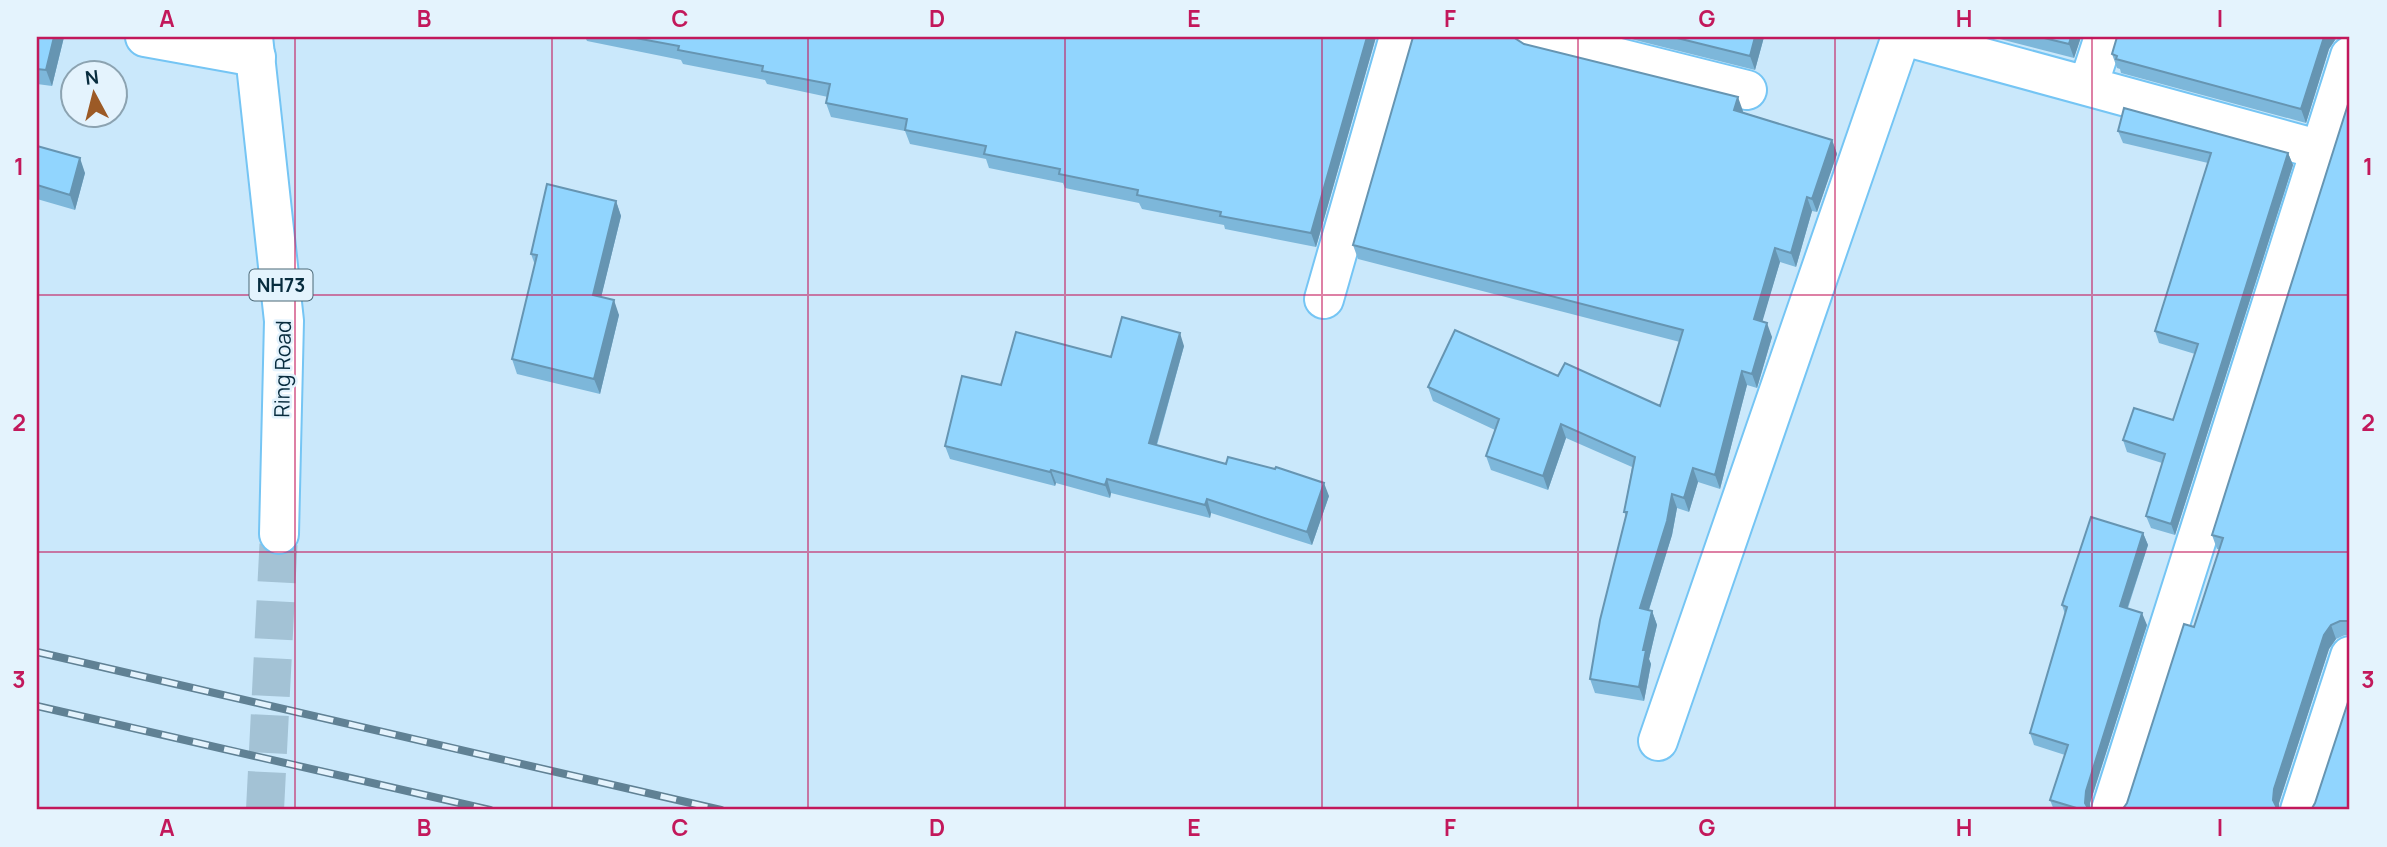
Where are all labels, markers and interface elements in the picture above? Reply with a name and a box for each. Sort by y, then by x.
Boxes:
text: A [159,2,175,34]
text: B [417,2,431,34]
text: C [672,2,689,34]
text: D [929,2,945,34]
text: E [1187,2,1201,34]
text: F [1444,2,1456,34]
text: G [1699,2,1716,34]
text: H [1956,2,1972,34]
text: I [2217,2,2223,34]
north arrow [60,60,130,130]
text: N [84,63,100,91]
text: 1 [14,150,24,182]
text: 1 [2363,150,2373,182]
road number: NH73 [250,270,312,300]
street label: Ring Road [267,320,297,418]
text: 2 [12,406,26,438]
text: 2 [2361,406,2375,438]
text: 3 [12,663,26,695]
text: 3 [2361,663,2375,695]
text: A [159,811,175,843]
text: B [417,811,431,843]
text: C [672,811,689,843]
text: D [929,811,945,843]
text: E [1187,811,1201,843]
text: F [1444,811,1456,843]
text: G [1699,811,1716,843]
text: H [1956,811,1972,843]
text: I [2217,811,2223,843]

